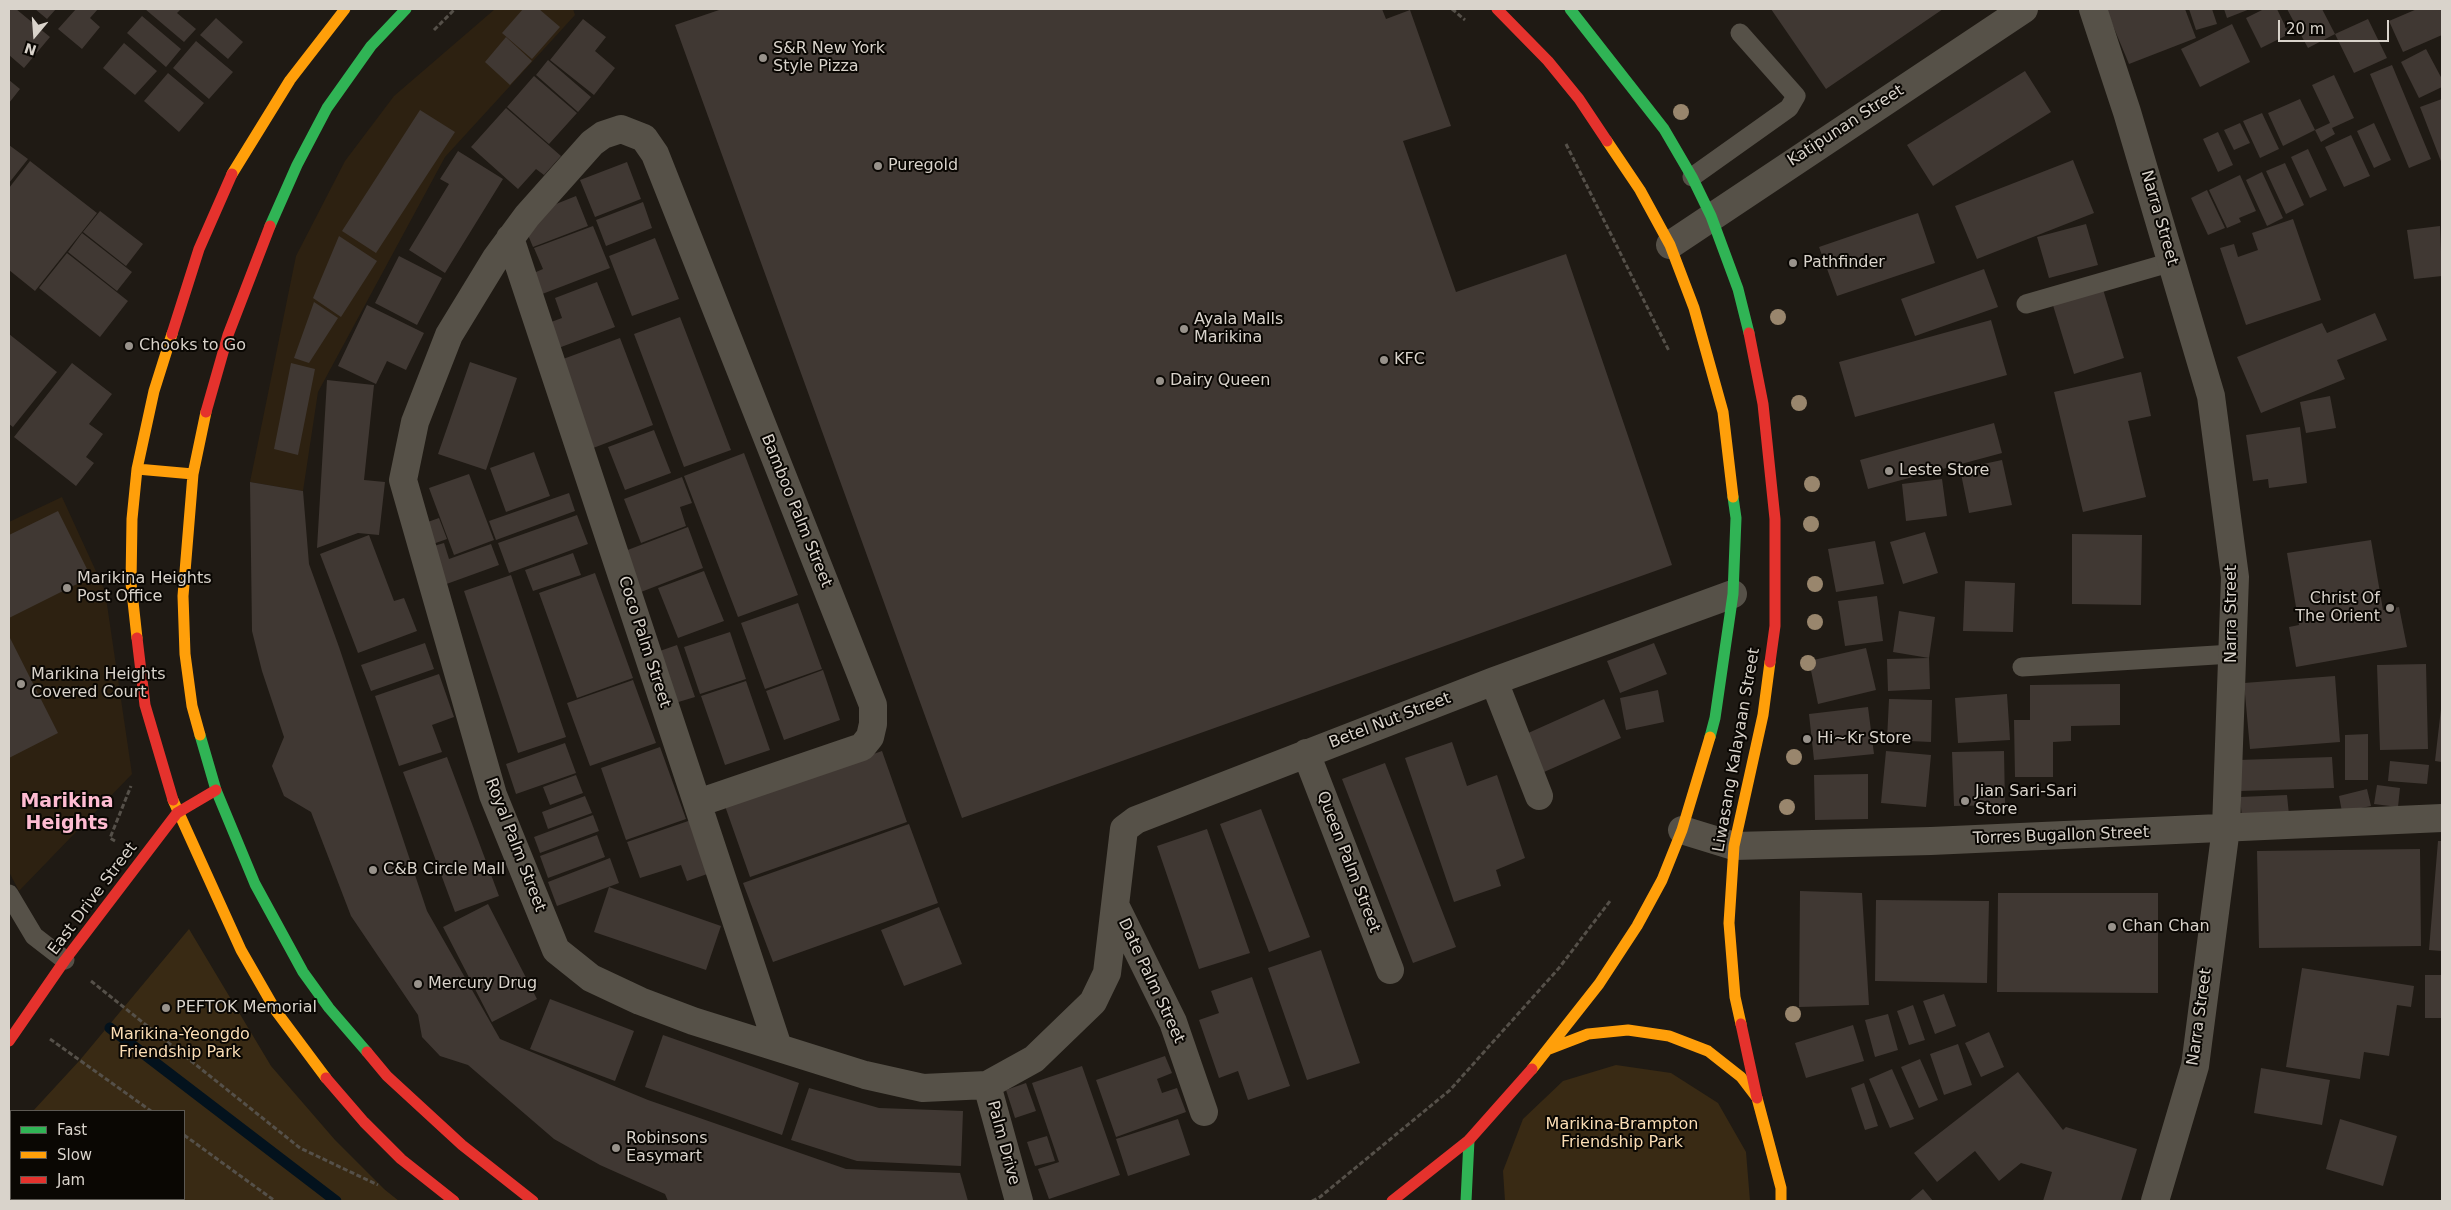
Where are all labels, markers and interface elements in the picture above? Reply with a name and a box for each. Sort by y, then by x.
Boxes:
north arrow [10,10,60,60]
scale bar [2281,10,2392,42]
text: 20 m [2286,20,2324,38]
place label: S&R New York Style Pizza [773,39,885,77]
text: N [22,40,38,59]
marker: S&R New York Style Pizza [757,52,769,64]
street label: Katipunan Street [1784,81,1908,171]
place label: Puregold [888,156,958,176]
marker: Puregold [872,160,884,172]
street label: Narra Street [2136,168,2182,268]
place label: Pathfinder [1803,253,1885,273]
marker: Pathfinder [1787,257,1799,269]
place label: Ayala Malls Marikina [1194,310,1283,348]
marker: Ayala Malls Marikina [1178,323,1190,335]
place label: Chooks to Go [139,336,246,356]
marker: Chooks to Go [123,340,135,352]
place label: KFC [1394,350,1425,370]
marker: KFC [1378,354,1390,366]
place label: Dairy Queen [1170,371,1270,391]
marker: Dairy Queen [1154,375,1166,387]
street label: Bamboo Palm Street [756,432,836,590]
place label: Leste Store [1899,461,1989,481]
marker: Leste Store [1883,465,1895,477]
street label: Narra Street [2222,565,2242,663]
place label: Marikina Heights Post Office [77,569,212,607]
street label: Coco Palm Street [614,574,674,710]
marker: Marikina Heights Post Office [61,582,73,594]
place label: Christ Of The Orient [2295,589,2380,627]
marker: Christ Of The Orient [2384,602,2396,614]
street label: Liwasang Kalayaan Street [1710,646,1764,854]
place label: Marikina Heights Covered Court [31,665,166,703]
marker: Marikina Heights Covered Court [15,678,27,690]
street label: Betel Nut Street [1327,689,1453,753]
place label: Hi~Kr Store [1817,729,1911,749]
marker: Hi~Kr Store [1801,733,1813,745]
street label: Royal Palm Street [481,776,549,914]
place label: Jian Sari-Sari Store [1975,782,2077,820]
street label: Queen Palm Street [1312,788,1384,936]
district label: Marikina Heights [20,791,114,835]
marker: Jian Sari-Sari Store [1959,795,1971,807]
street label: Torres Bugallon Street [1973,823,2149,849]
street label: East Drive Street [44,839,142,959]
place label: C&B Circle Mall [383,860,505,880]
marker: C&B Circle Mall [367,864,379,876]
street label: Date Palm Street [1114,915,1188,1047]
place label: Chan Chan [2122,917,2210,937]
marker: Chan Chan [2106,921,2118,933]
street label: Narra Street [2184,967,2216,1067]
place label: Mercury Drug [428,974,537,994]
marker: Mercury Drug [412,978,424,990]
place label: PEFTOK Memorial [176,998,317,1018]
marker: PEFTOK Memorial [160,1002,172,1014]
park label: Marikina-Yeongdo Friendship Park [110,1025,250,1063]
street label: Palm Drive [983,1099,1023,1187]
legend [10,1110,185,1200]
park label: Marikina-Brampton Friendship Park [1546,1115,1698,1153]
text: Fast [57,1121,87,1139]
place label: Robinsons Easymart [626,1129,708,1167]
marker: Robinsons Easymart [610,1142,622,1154]
text: Slow [57,1146,92,1164]
text: Jam [57,1171,85,1189]

